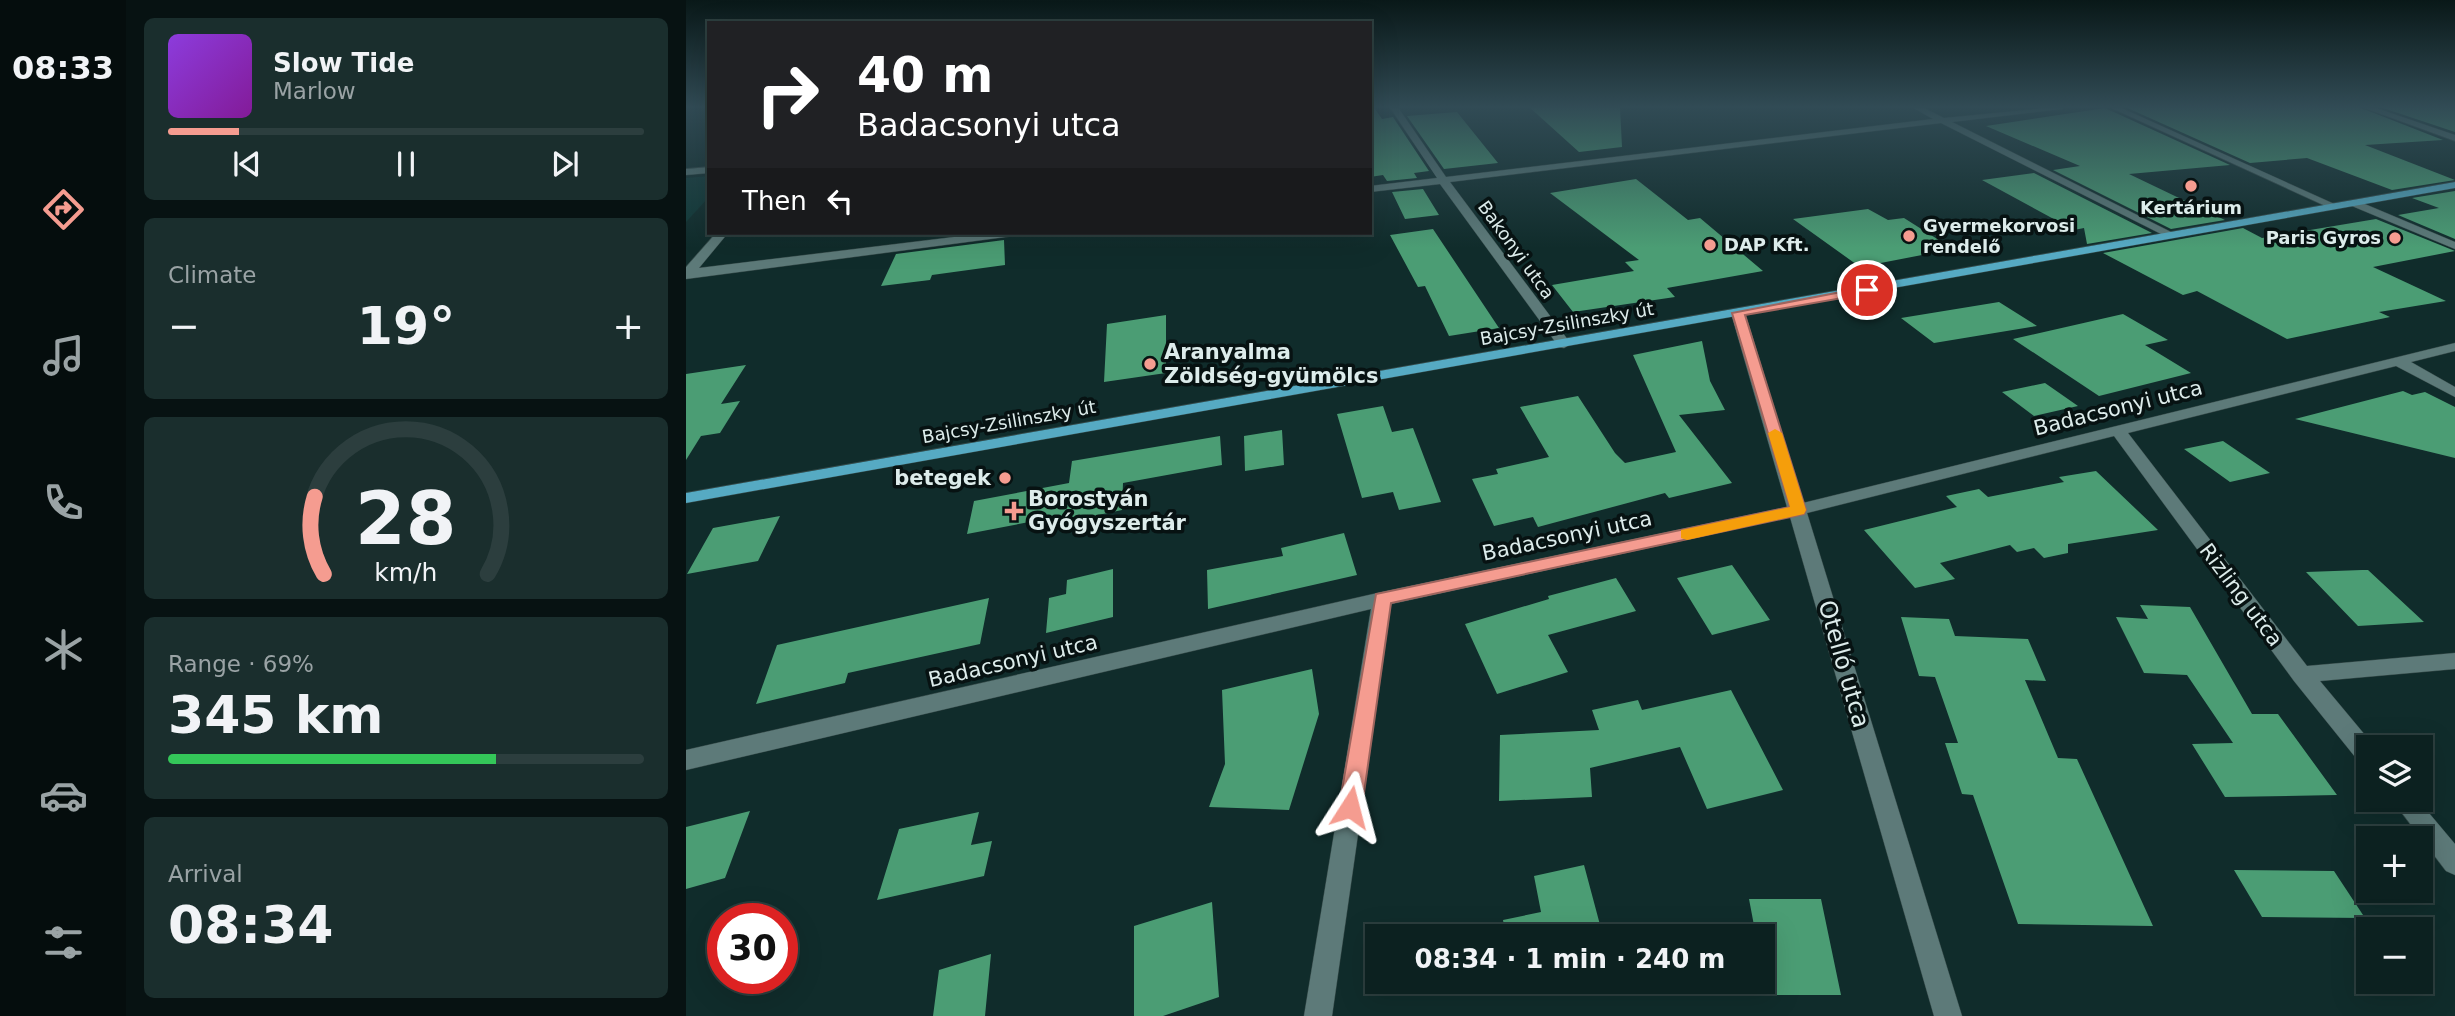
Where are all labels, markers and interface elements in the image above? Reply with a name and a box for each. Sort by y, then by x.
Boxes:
text: 40 m [857,47,993,104]
text: Slow Tide [273,48,414,78]
text: 08:33 [12,49,114,87]
icon: right [742,49,833,140]
text: Marlow [273,78,356,104]
text: Badacsonyi utca [857,106,1121,144]
icon: previous [228,145,266,183]
icon: pause [387,145,425,183]
icon: next [546,145,584,183]
marker: Kertárium [2183,178,2199,194]
icon: left [821,182,859,220]
icon: directions [39,185,88,234]
text: Then [742,186,807,216]
street label: Bakonyi utca [1474,196,1559,303]
place label: Kertárium [2140,197,2242,218]
place label: Gyermekorvosi rendelő [1923,215,2075,257]
place label: Paris Gyros [2266,227,2381,248]
marker: Gyermekorvosi rendelő [1901,228,1917,244]
marker: Paris Gyros [2387,230,2403,246]
place label: DAP Kft. [1724,234,1810,255]
marker: DAP Kft. [1702,237,1718,253]
pin [1837,260,1897,320]
text: Climate [168,262,257,288]
icon: arrive [1848,271,1886,309]
text: 19° [357,296,455,356]
street label: Bajcsy-Zsilinszky út [1478,298,1655,349]
text: − [168,304,200,348]
text: + [612,304,644,348]
icon: music [39,331,88,380]
place label: Aranyalma Zöldség-gyümölcs [1164,340,1379,388]
marker: Aranyalma Zöldség-gyümölcs [1142,356,1158,372]
street label: Badacsonyi utca [2031,375,2205,441]
street label: Bajcsy-Zsilinszky út [920,396,1097,447]
place label: betegek [894,466,992,490]
marker: betegek [997,470,1013,486]
text: 28 [355,476,457,561]
icon: phone [39,478,88,527]
place label: Borostyán Gyógyszertár [1028,487,1187,535]
marker: Borostyán Gyógyszertár [1006,503,1022,519]
street label: Badacsonyi utca [1480,506,1654,566]
street label: Rizling utca [2195,539,2287,651]
text: km/h [374,558,438,587]
street label: Otelló utca [1812,597,1876,731]
icon: climate [39,625,88,674]
street label: Badacsonyi utca [926,630,1100,692]
text: Range · 69% [168,651,314,677]
text: 345 km [168,685,383,745]
map controls [2356,735,2433,994]
button: layers [2356,735,2433,812]
position arrow [1313,770,1387,844]
icon: car [39,771,88,820]
button: + [2356,826,2433,903]
text: Arrival [168,861,243,887]
text: 08:34 [168,895,334,955]
speed limit sign: 30 [707,903,798,994]
button: − [2356,917,2433,994]
icon: filters [39,918,88,967]
text: 08:34 · 1 min · 240 m [1415,944,1725,974]

